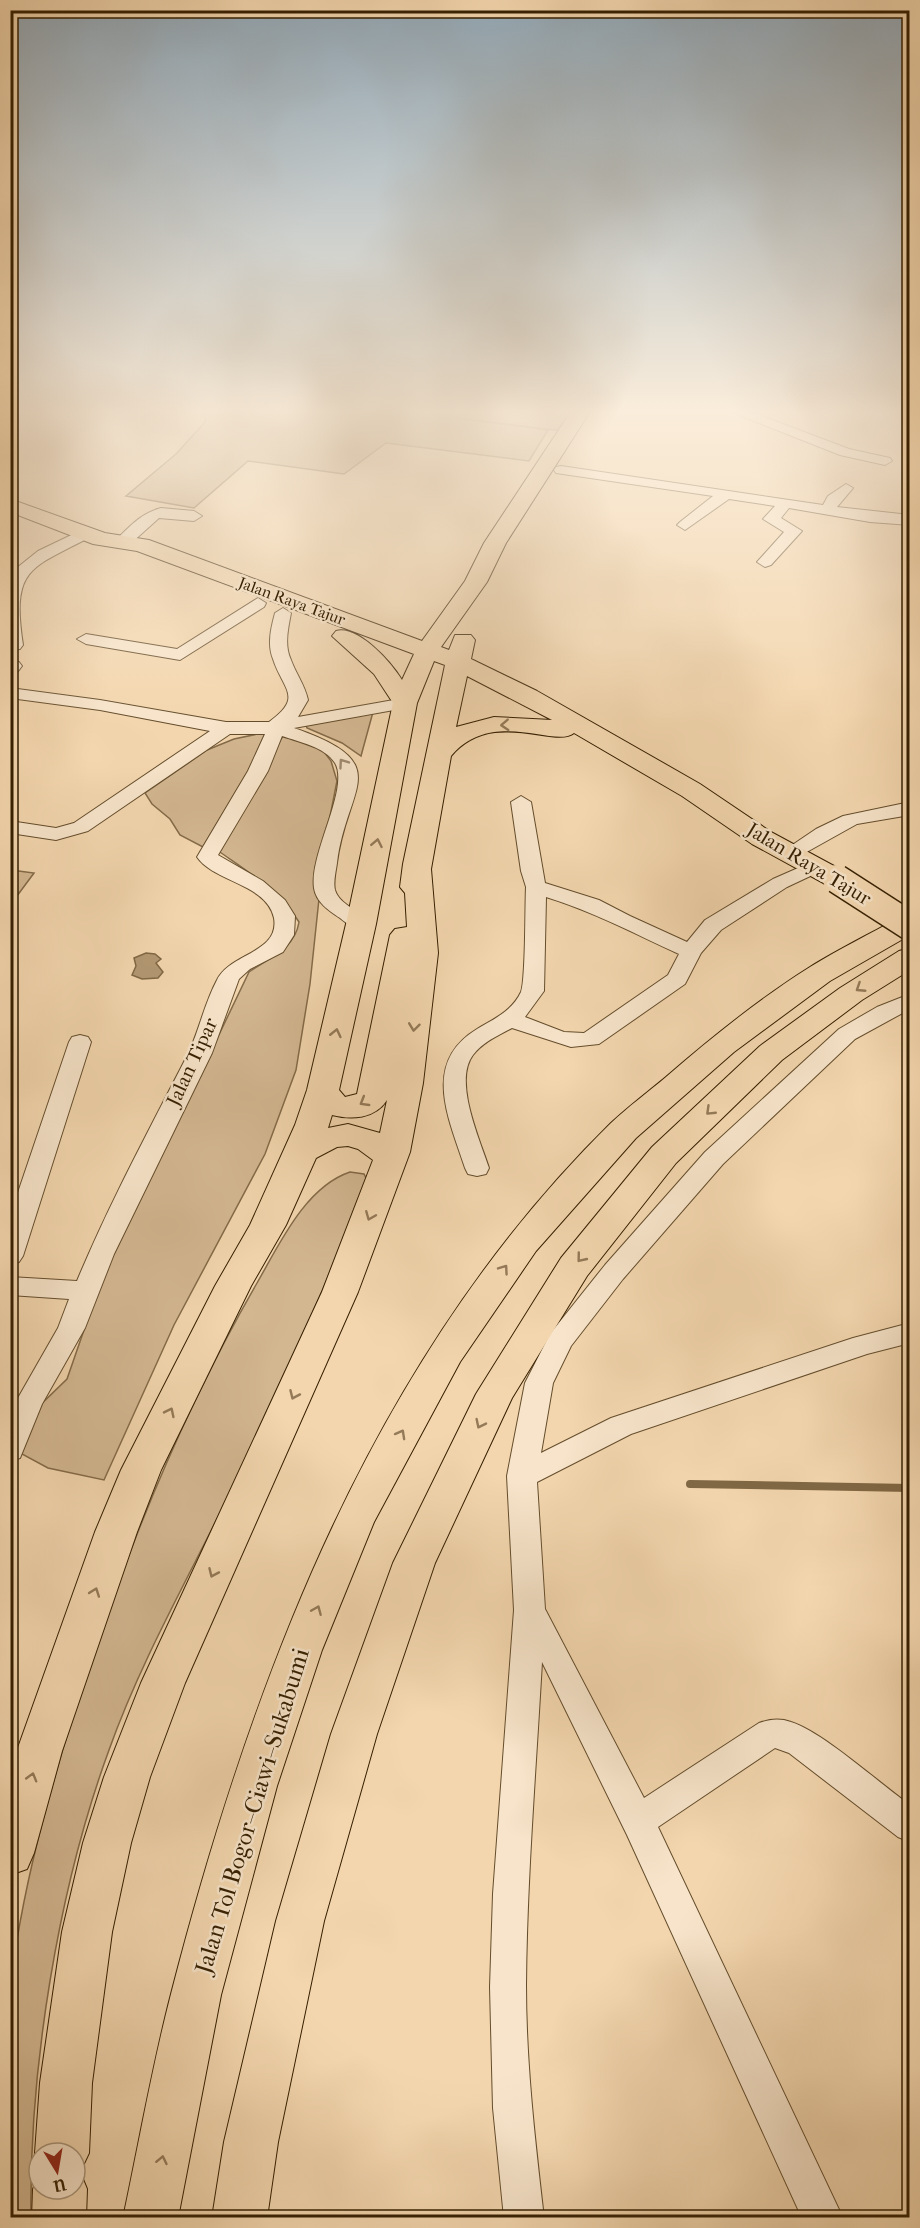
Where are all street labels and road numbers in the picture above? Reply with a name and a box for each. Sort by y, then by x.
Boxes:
street label: Jalan Raya Tajur [234,572,348,629]
street label: Jalan Raya Tajur [741,817,876,910]
street label: Jalan Tipar [161,1014,223,1112]
street label: Jalan Tol Bogor–Ciawi–Sukabumi [188,1645,315,1979]

